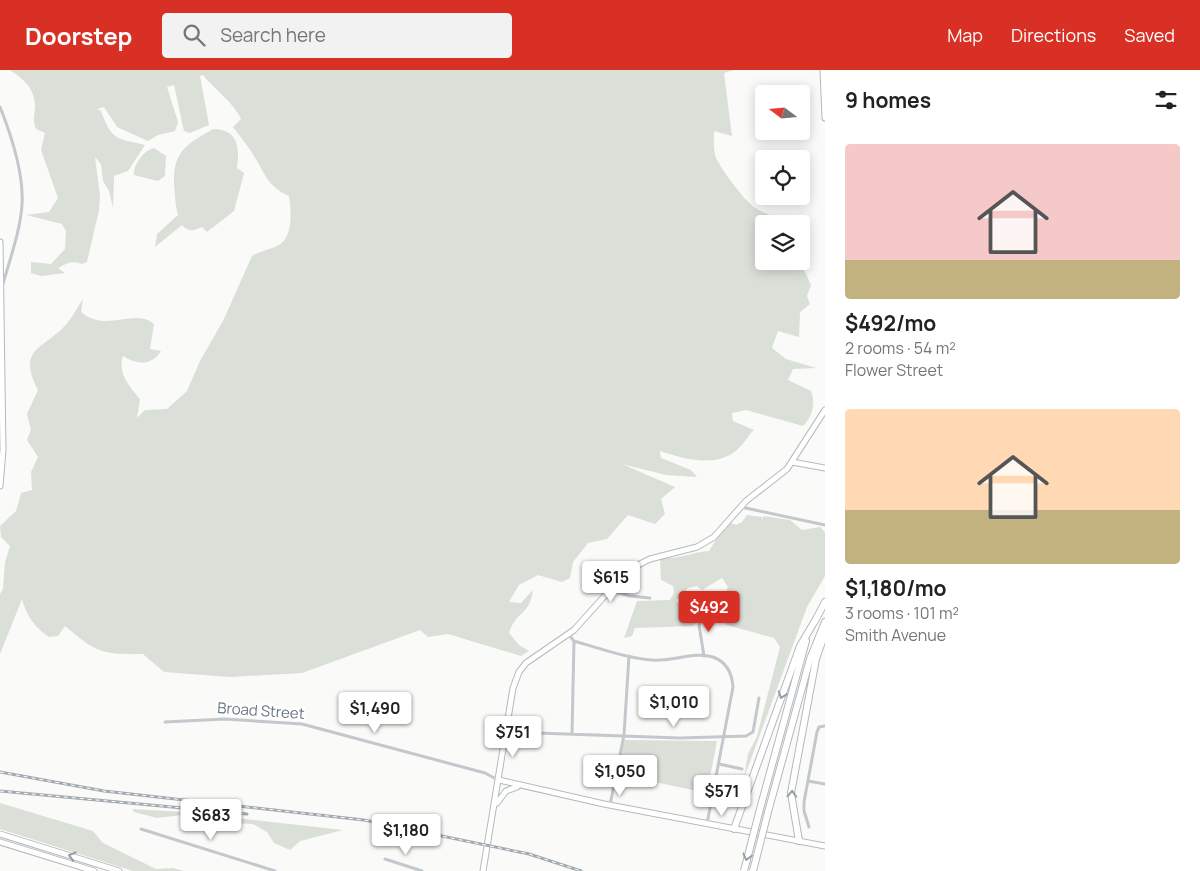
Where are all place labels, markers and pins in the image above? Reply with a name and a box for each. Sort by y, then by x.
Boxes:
pin: $615 [581,560,641,603]
pin: $492 [679,590,739,633]
pin: $1,010 [633,686,715,728]
pin: $1,490 [334,692,416,734]
pin: $751 [483,716,543,758]
pin: $1,050 [579,754,661,797]
pin: $571 [692,774,752,817]
pin: $683 [181,798,241,841]
pin: $1,180 [365,814,447,856]

